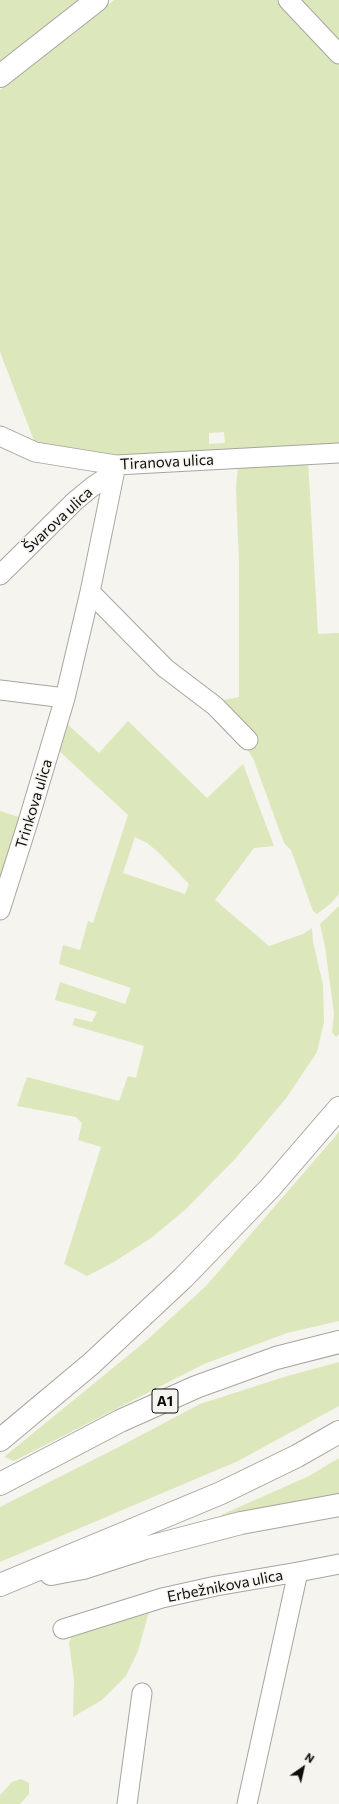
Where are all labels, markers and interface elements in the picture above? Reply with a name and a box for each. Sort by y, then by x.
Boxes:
street label: Tiranova ulica [120,451,214,473]
street label: Švarova ulica [20,483,96,557]
street label: Trinkova ulica [12,757,56,851]
road number: A1 [152,1389,178,1413]
street label: Erbežnikova ulica [166,1566,284,1606]
north arrow [283,1748,323,1788]
text: N [303,1750,317,1765]

